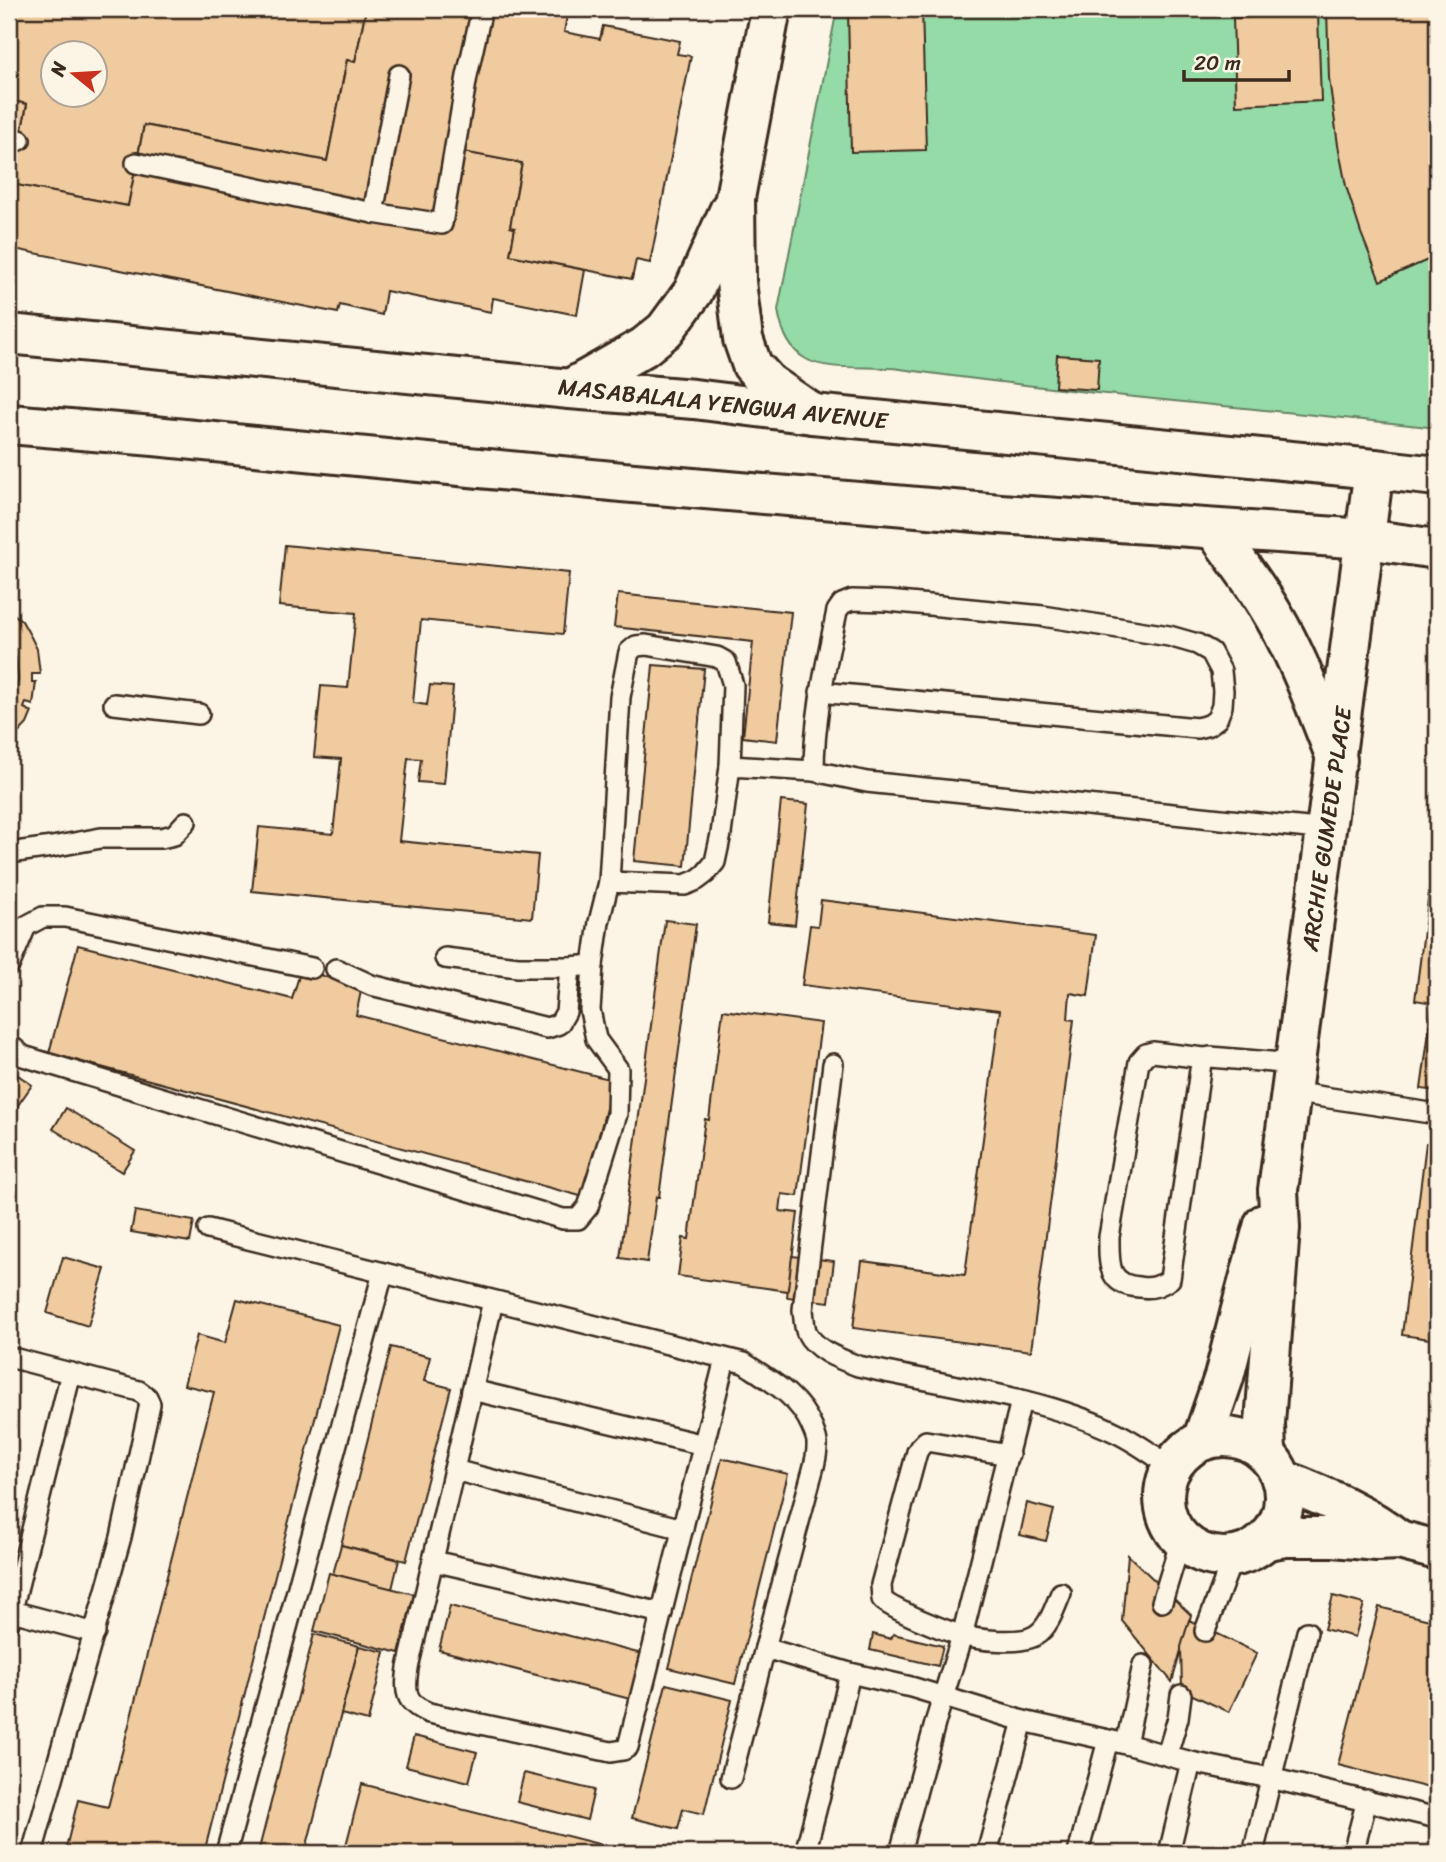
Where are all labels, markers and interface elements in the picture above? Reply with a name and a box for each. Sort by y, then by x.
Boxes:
north arrow [38,38,108,108]
scale bar [1184,38,1288,82]
text: 20 m [1194,44,1241,82]
text: N [40,57,76,81]
street label: MASABALALA YENGWA AVENUE [556,366,891,442]
street label: ARCHIE GUMEDE PLACE [1289,703,1365,955]

